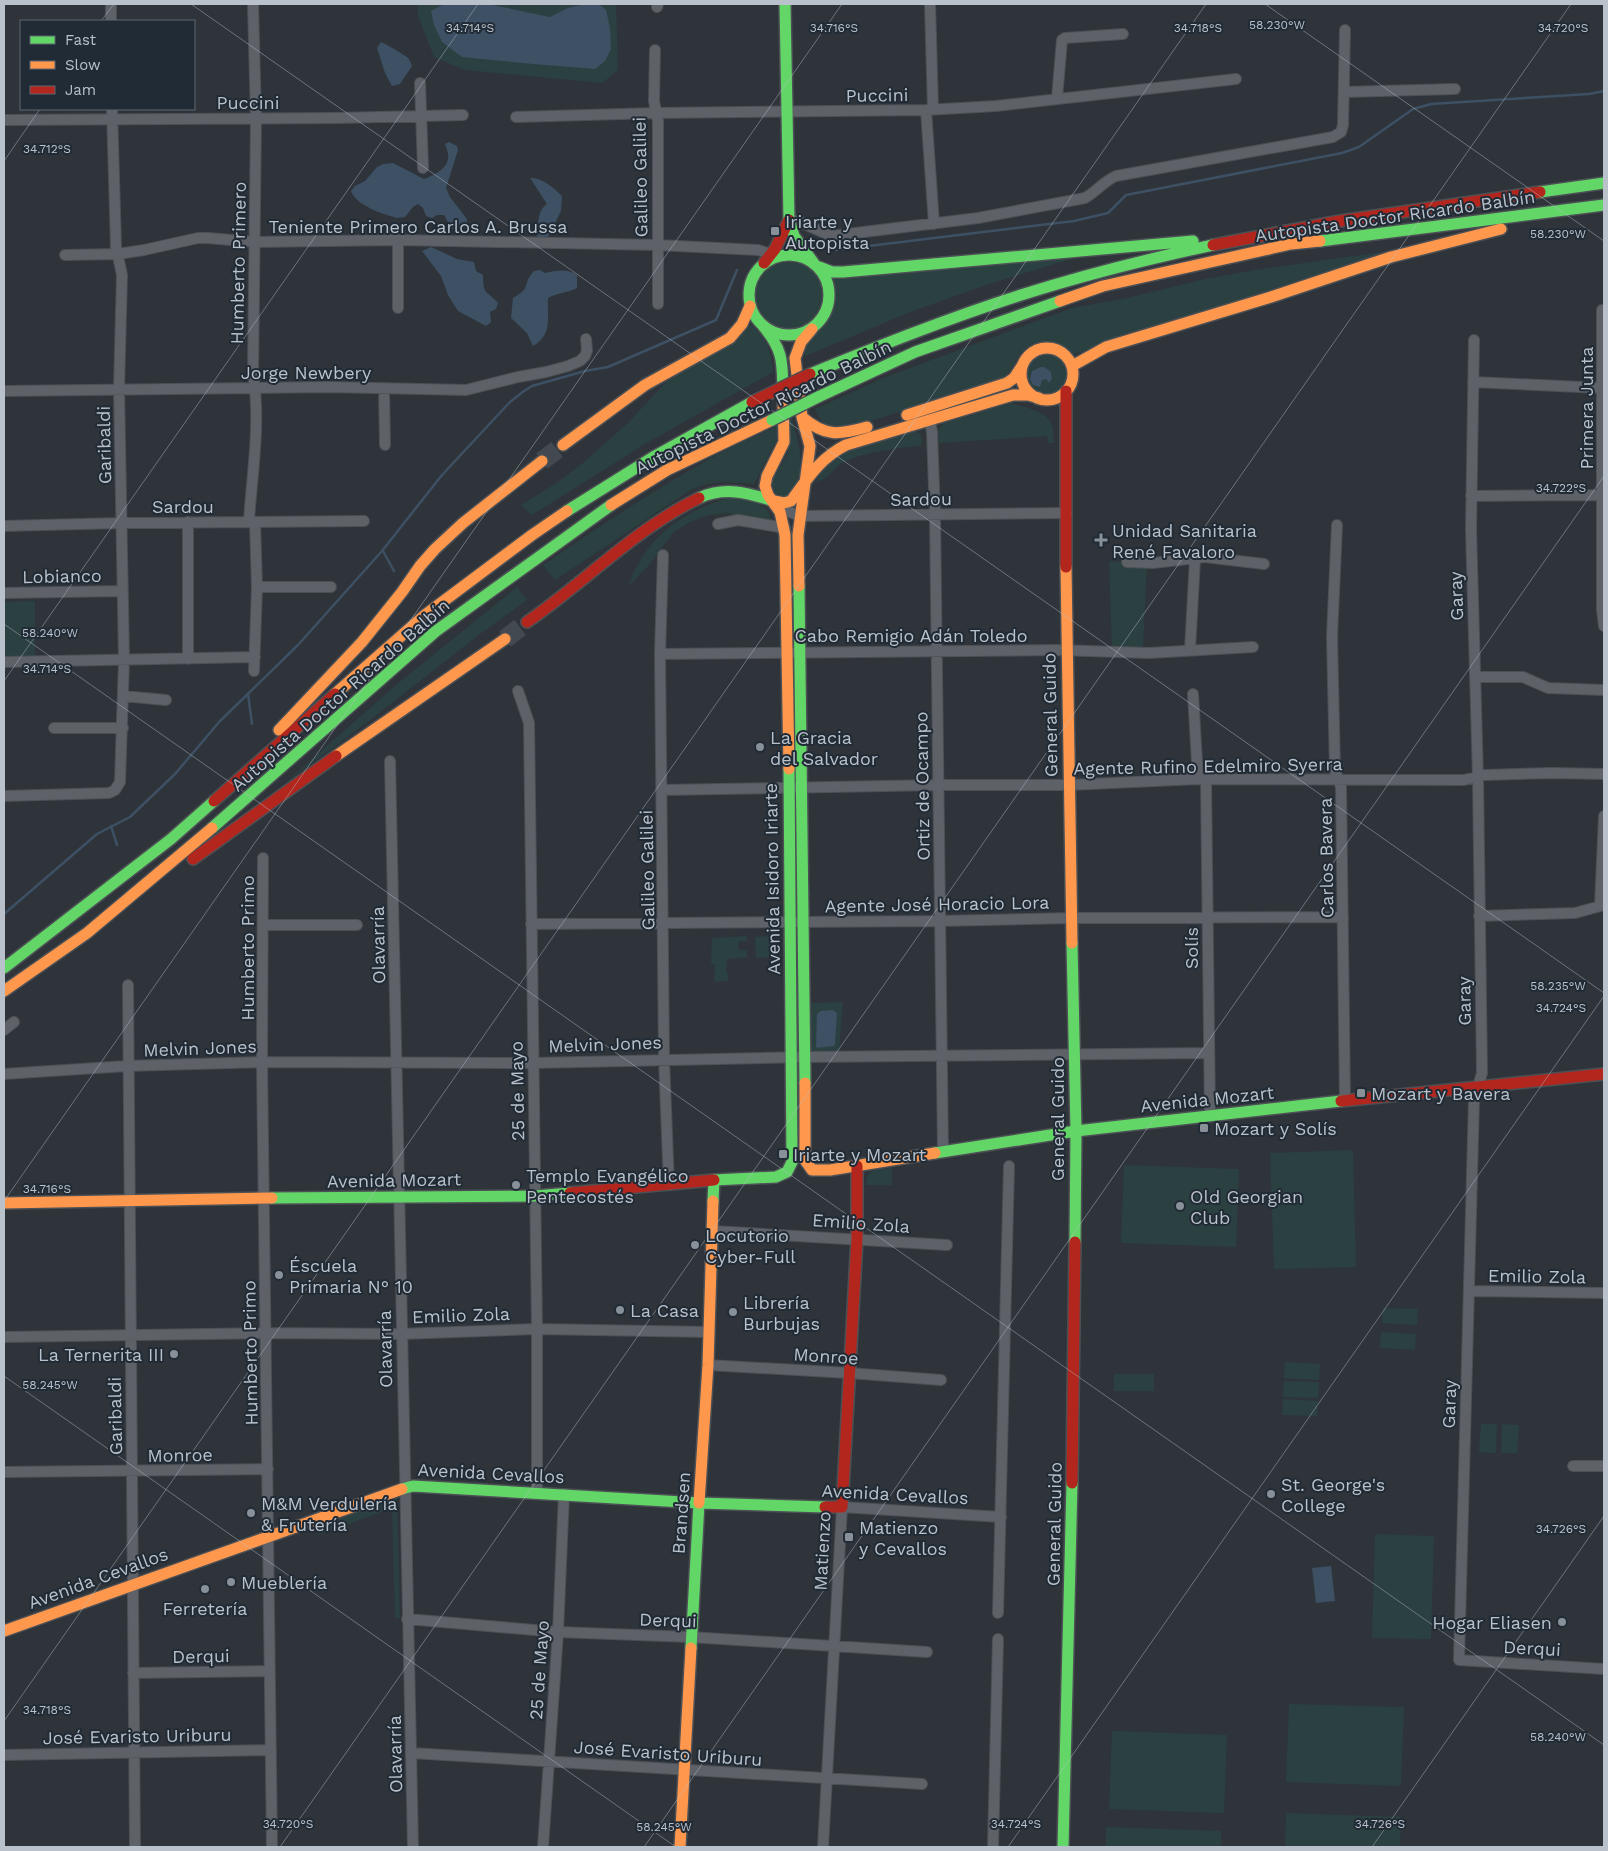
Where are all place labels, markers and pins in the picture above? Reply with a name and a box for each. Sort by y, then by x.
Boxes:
place label: Iriarte y Autopista [785,211,869,253]
marker: Iriarte y Autopista [769,225,781,237]
place label: Unidad Sanitaria René Favaloro [1112,520,1257,562]
marker: Unidad Sanitaria René Favaloro [1094,533,1108,547]
place label: La Gracia del Salvador [770,727,878,769]
marker: La Gracia del Salvador [754,741,766,753]
place label: Mozart y Bavera [1371,1083,1510,1104]
marker: Mozart y Bavera [1355,1087,1367,1099]
place label: Mozart y Solís [1214,1118,1337,1139]
marker: Mozart y Solís [1198,1122,1210,1134]
place label: Iriarte y Mozart [793,1144,926,1165]
marker: Iriarte y Mozart [777,1148,789,1160]
place label: Templo Evangélico Pentecostés [526,1165,689,1207]
marker: Templo Evangélico Pentecostés [510,1179,522,1191]
place label: Old Georgian Club [1190,1186,1303,1228]
marker: Old Georgian Club [1174,1200,1186,1212]
place label: Locutorio Cyber-Full [705,1225,796,1267]
marker: Locutorio Cyber-Full [689,1239,701,1251]
place label: Éscuela Primaria N° 10 [289,1255,413,1297]
marker: Éscuela Primaria N° 10 [273,1269,285,1281]
place label: Librería Burbujas [743,1292,820,1334]
place label: La Casa [630,1300,699,1321]
marker: La Casa [614,1304,626,1316]
marker: Librería Burbujas [727,1306,739,1318]
place label: La Ternerita III [38,1344,164,1365]
marker: La Ternerita III [168,1348,180,1360]
place label: St. George's College [1281,1474,1385,1516]
marker: St. George's College [1265,1488,1277,1500]
place label: M&M Verdulería & Frutería [261,1493,397,1535]
marker: M&M Verdulería & Frutería [245,1507,257,1519]
place label: Matienzo y Cevallos [859,1517,947,1559]
marker: Matienzo y Cevallos [843,1531,855,1543]
place label: Mueblería [241,1572,327,1593]
marker: Mueblería [225,1576,237,1588]
marker: Ferretería [199,1583,211,1595]
place label: Ferretería [162,1598,248,1619]
place label: Hogar Eliasen [1432,1612,1552,1633]
marker: Hogar Eliasen [1556,1616,1568,1628]

